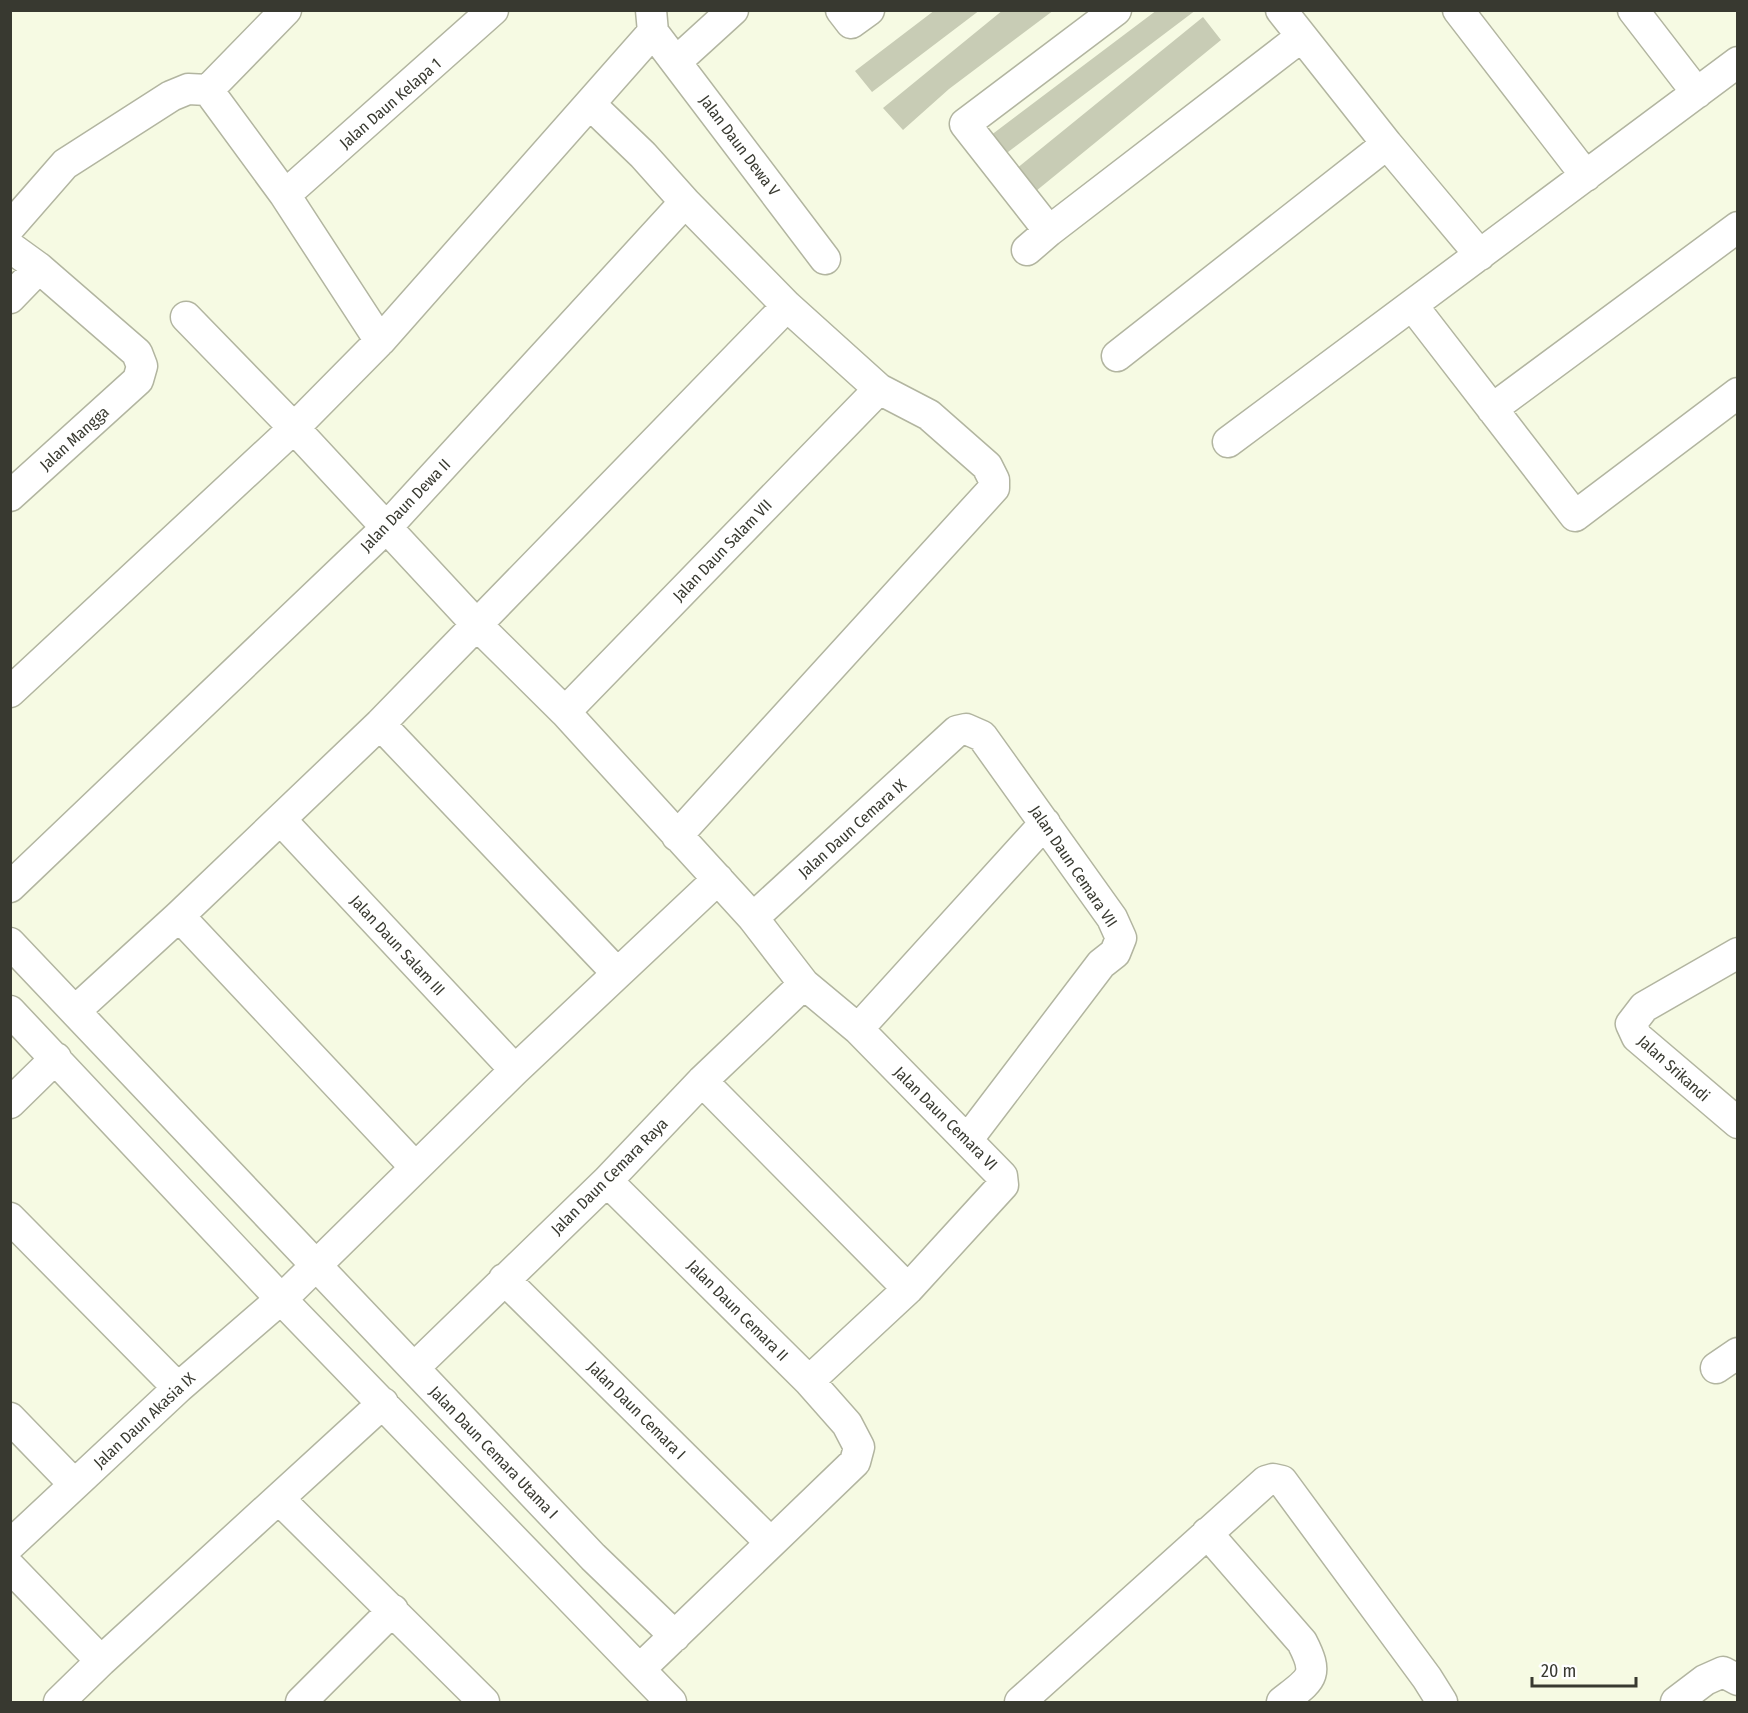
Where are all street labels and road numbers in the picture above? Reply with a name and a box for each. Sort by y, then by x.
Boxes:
street label: Jalan Daun Kelapa 1 [336,54,445,153]
street label: Jalan Daun Dewa V [696,91,784,200]
street label: Jalan Mangga [36,402,113,474]
street label: Jalan Daun Dewa II [356,455,454,556]
street label: Jalan Daun Salam VII [669,496,776,605]
street label: Jalan Daun Cemara IX [795,775,910,882]
street label: Jalan Daun Cemara VII [1026,802,1121,931]
street label: Jalan Daun Salam III [346,891,449,999]
street label: Jalan Srikandi [1634,1031,1713,1106]
street label: Jalan Daun Cemara VI [890,1063,1001,1174]
street label: Jalan Daun Cemara Raya [547,1114,672,1239]
street label: Jalan Daun Cemara II [683,1256,792,1365]
street label: Jalan Daun Cemara I [584,1357,690,1463]
street label: Jalan Daun Akasia IX [90,1368,199,1472]
street label: Jalan Daun Cemara Utama I [425,1382,562,1523]

